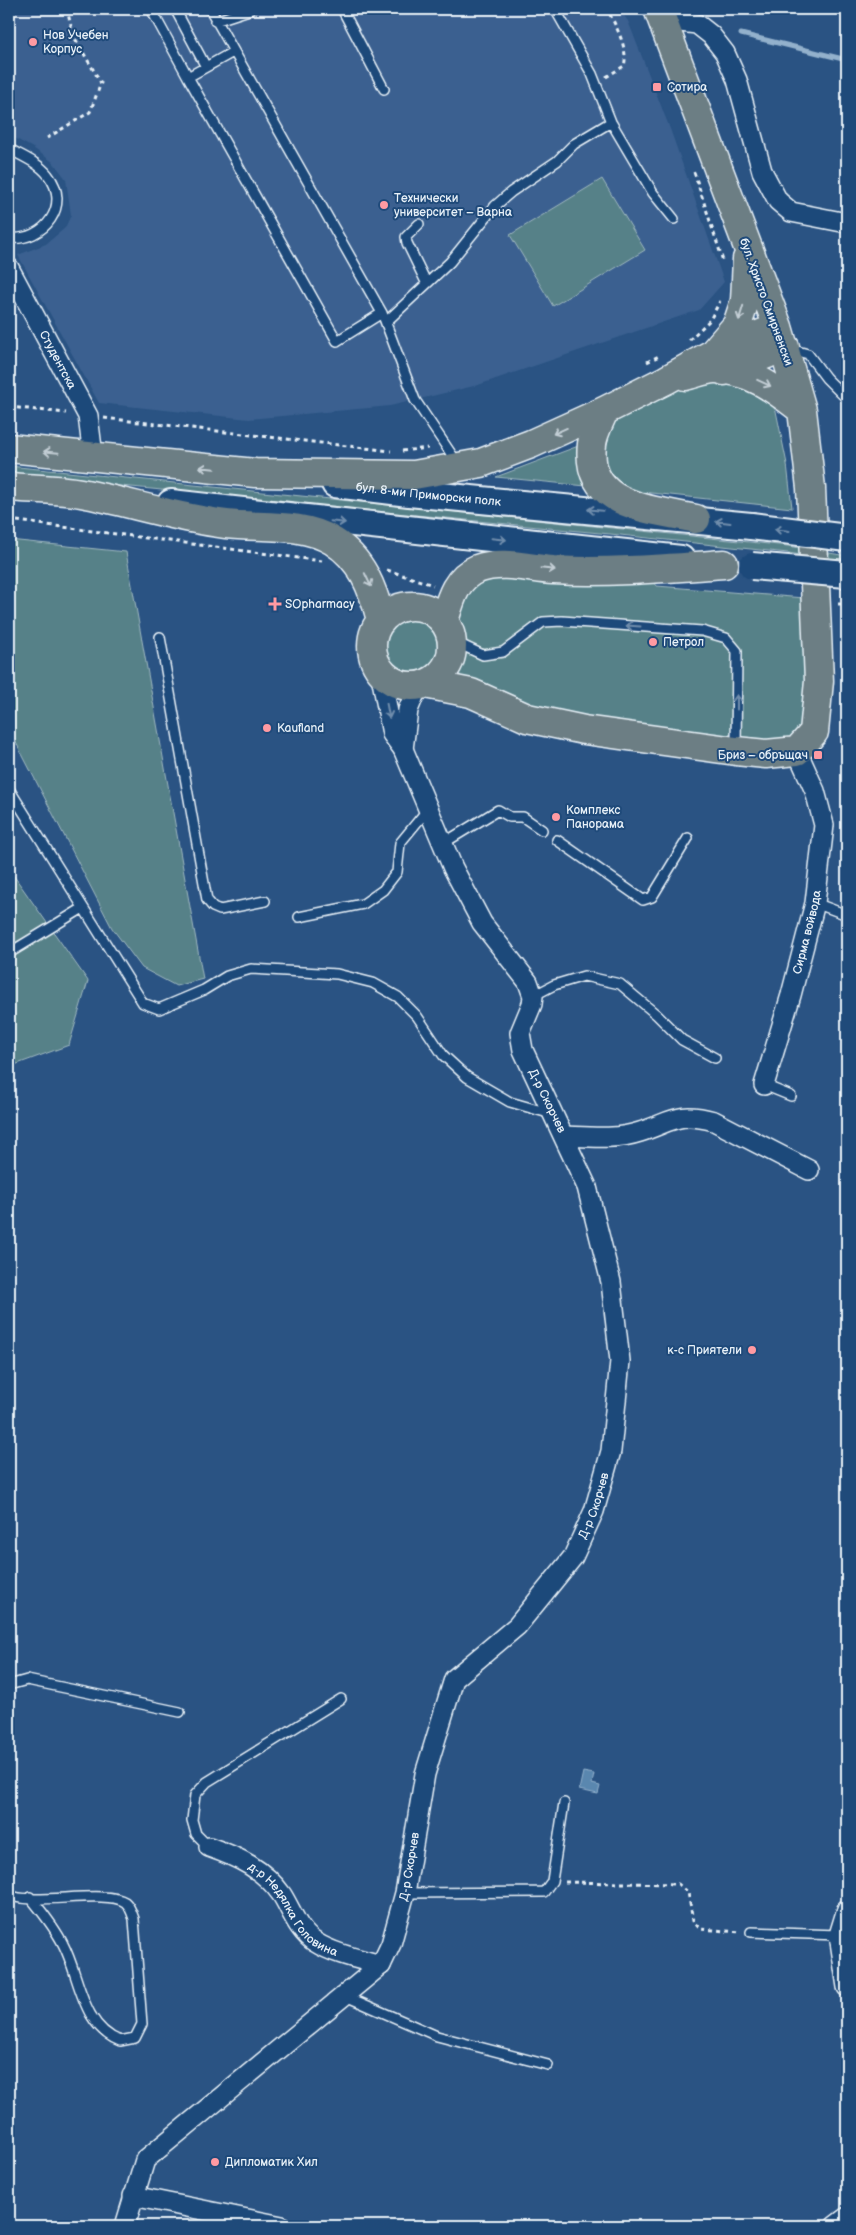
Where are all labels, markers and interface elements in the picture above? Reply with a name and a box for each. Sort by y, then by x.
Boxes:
place label: Нов Учебен Корпус [43,28,108,57]
marker: Нов Учебен Корпус [27,36,39,48]
place label: Сотира [667,80,707,95]
marker: Сотира [651,81,663,93]
place label: Технически университет – Варна [394,191,512,220]
marker: Технически университет – Варна [378,199,390,211]
street label: бул. Христо Смирненски [736,236,796,368]
one-way arrow [736,304,745,320]
street label: Студентска [36,328,80,392]
one-way arrow [756,379,771,388]
one-way arrow [553,427,568,437]
one-way arrow [43,447,59,457]
one-way arrow [199,463,215,473]
street label: бул. 8-ми Приморски полк [355,479,502,509]
one-way arrow [587,505,603,515]
one-way arrow [330,517,346,526]
one-way arrow [716,517,732,527]
one-way arrow [774,525,790,535]
one-way arrow [491,534,507,544]
one-way arrow [540,564,556,574]
one-way arrow [363,572,373,587]
place label: SOpharmacy [285,597,355,612]
marker: SOpharmacy [269,598,281,610]
one-way arrow [625,622,641,631]
place label: Петрол [663,635,704,650]
marker: Петрол [647,636,659,648]
one-way arrow [733,694,742,710]
one-way arrow [383,702,393,718]
place label: Kaufland [277,721,324,736]
marker: Kaufland [261,722,273,734]
place label: Бриз – обръщач [718,748,808,763]
marker: Бриз – обръщач [812,749,824,761]
place label: Комплекс Панорама [566,803,624,832]
marker: Комплекс Панорама [550,811,562,823]
street label: Сирма войвода [789,889,824,976]
street label: Д-р Скорчев [525,1067,569,1136]
place label: к-с Приятели [667,1343,742,1358]
marker: к-с Приятели [746,1344,758,1356]
street label: Д-р Скорчев [575,1470,612,1541]
street label: Д-р Скорчев [396,1830,423,1903]
street label: д-р Недялка Головина [245,1859,340,1960]
place label: Дипломатик Хил [225,2155,318,2170]
marker: Дипломатик Хил [209,2156,221,2168]

